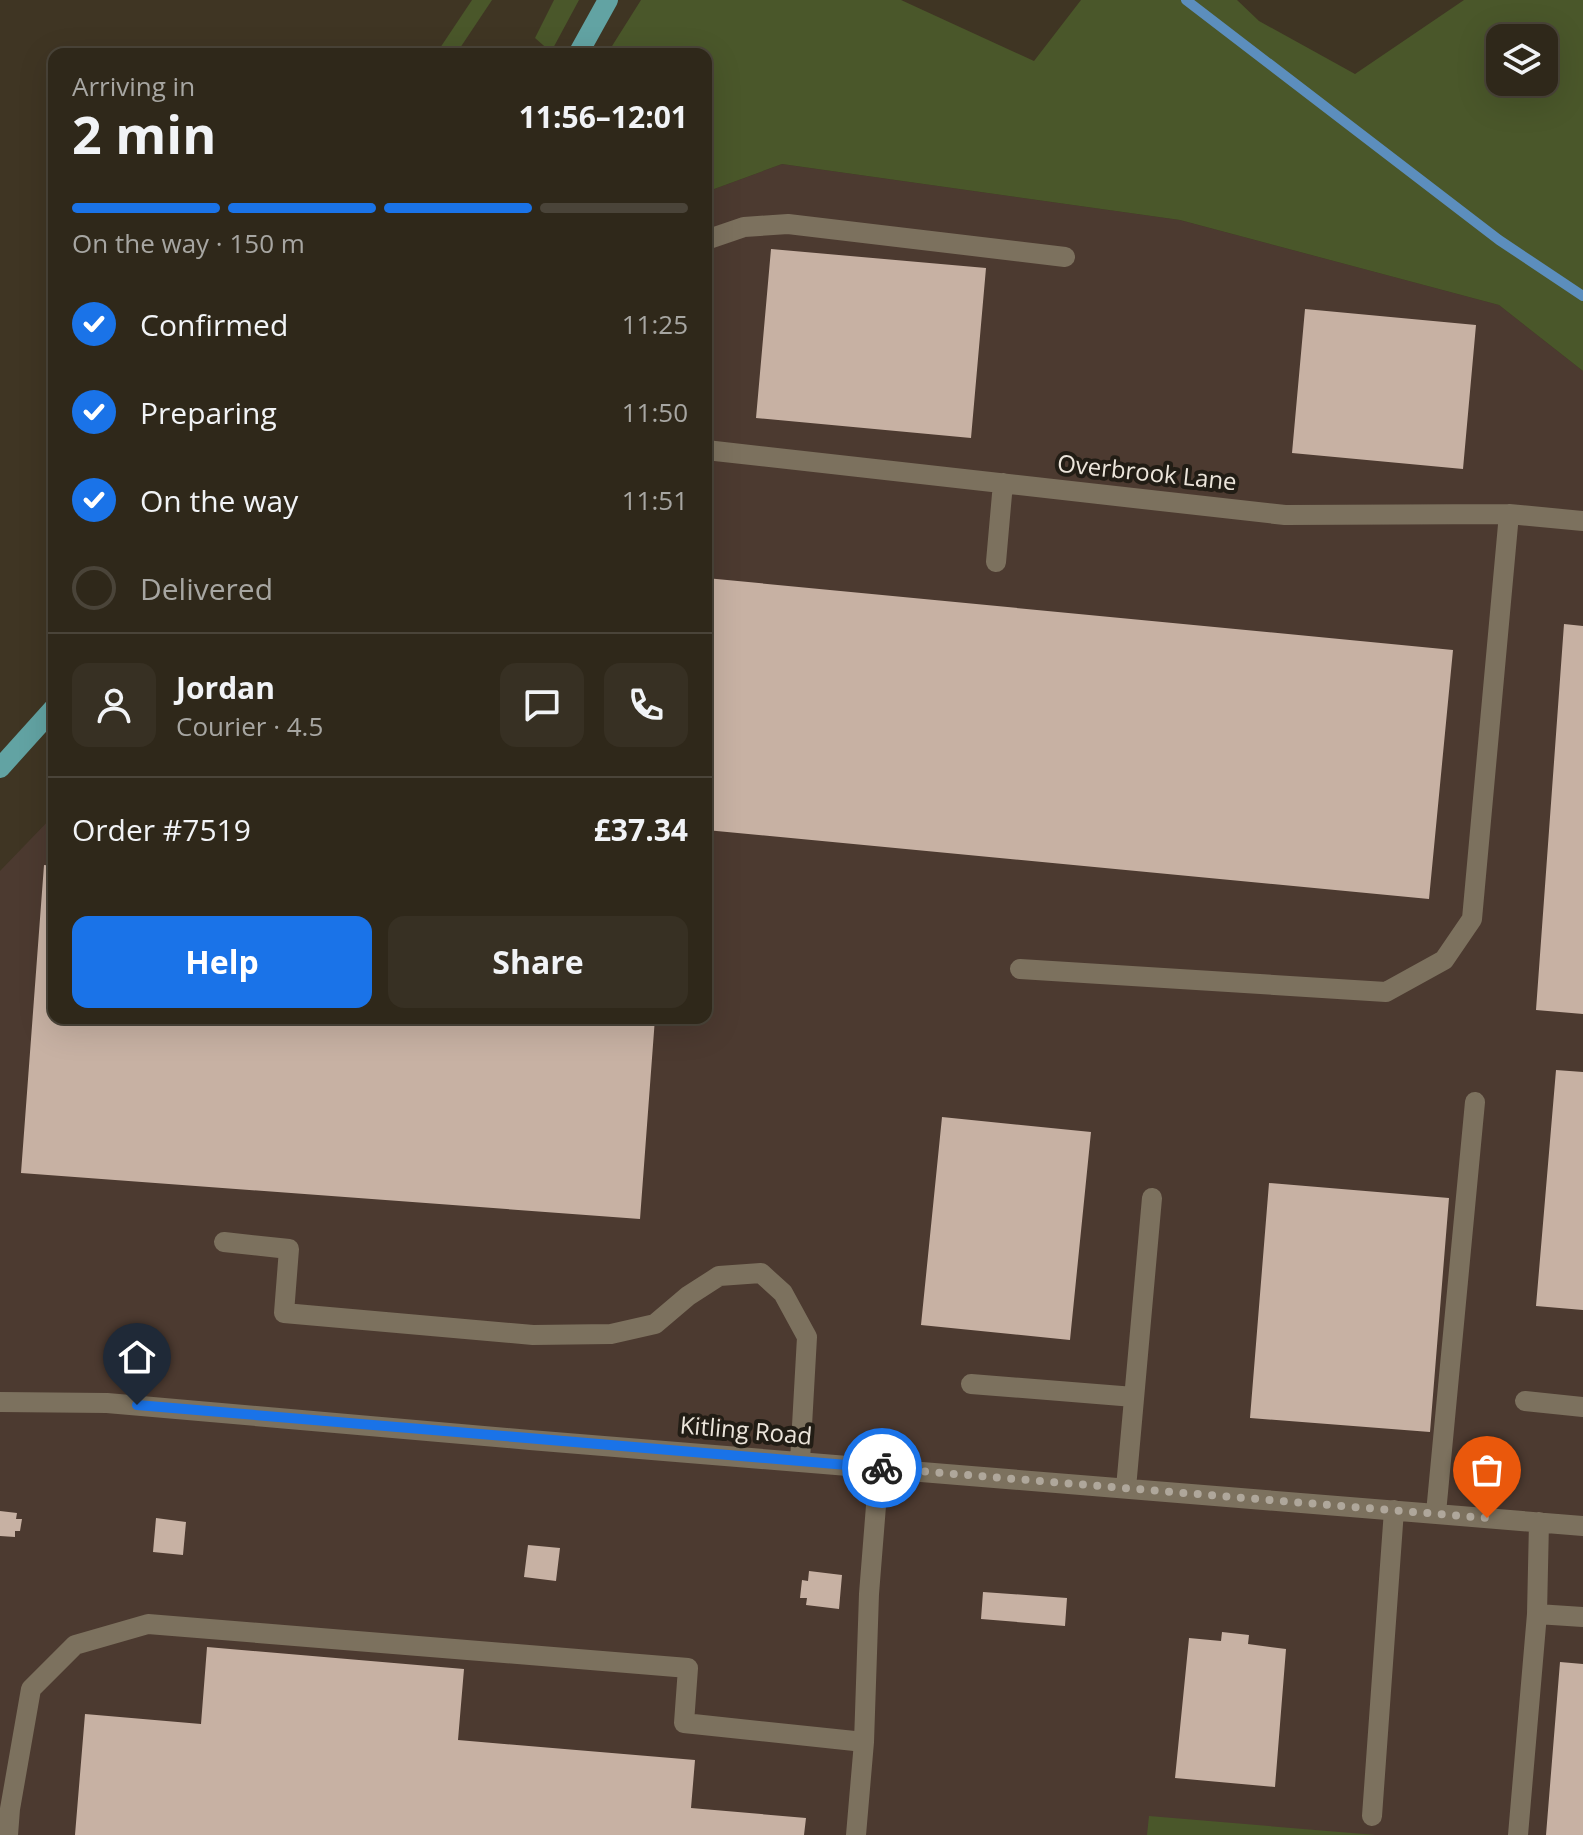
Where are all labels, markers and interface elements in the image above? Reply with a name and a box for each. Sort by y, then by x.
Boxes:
map controls [1486,24,1558,96]
button: layers [1486,24,1558,96]
text: Arriving in [72,68,195,104]
text: 11:56–12:01 [519,96,688,137]
text: 2 min [72,98,216,169]
text: On the way · 150 m [72,225,305,261]
icon: check [72,302,116,346]
text: Confirmed [140,304,288,345]
text: 11:25 [622,306,688,342]
icon: check [72,390,116,434]
text: Preparing [140,392,277,433]
text: 11:50 [622,394,688,430]
street label: Overbrook Lane [1056,446,1238,497]
icon: check [72,478,116,522]
text: On the way [140,480,298,521]
text: 11:51 [622,482,688,518]
text: Delivered [140,568,273,609]
button: person [72,663,156,747]
button: chat [500,663,584,747]
button: phone [604,663,688,747]
text: Jordan [176,667,275,708]
text: Courier · 4.5 [176,708,323,744]
text: Order #7519 [72,809,251,850]
text: £37.34 [594,809,688,850]
button: Help [72,916,372,1008]
button: Share [388,916,688,1008]
pin [103,1323,171,1405]
icon: home [115,1335,159,1379]
street label: Kitling Road [679,1407,814,1452]
courier [842,1428,922,1508]
pin [1453,1436,1521,1518]
icon: bike [860,1446,904,1490]
icon: bag [1465,1448,1509,1492]

